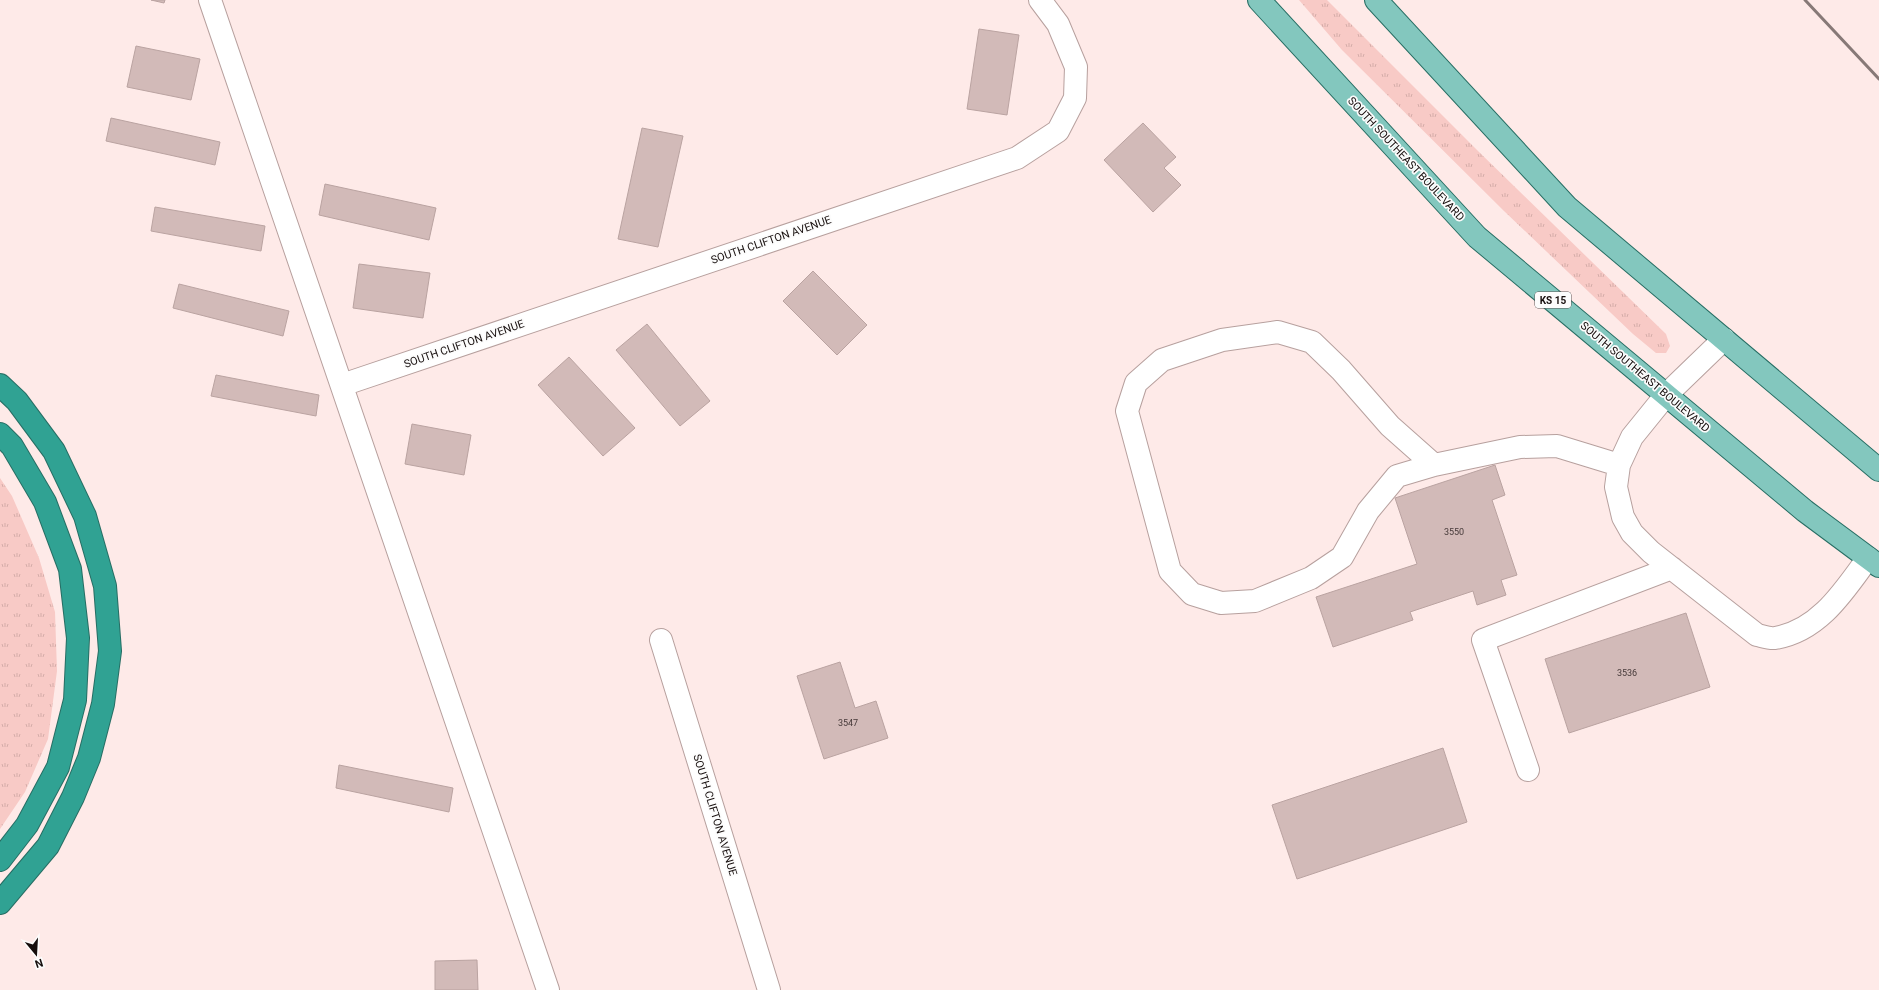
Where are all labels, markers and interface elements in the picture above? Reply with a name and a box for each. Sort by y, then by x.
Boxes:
street label: SOUTH SOUTHEAST BOULEVARD [1345,94,1467,224]
street label: SOUTH CLIFTON AVENUE [709,213,833,267]
road number: KS 15 [1535,292,1571,308]
street label: SOUTH CLIFTON AVENUE [402,317,526,371]
street label: SOUTH SOUTHEAST BOULEVARD [1578,319,1712,435]
house number: 3550 [1444,527,1464,537]
house number: 3536 [1617,668,1637,678]
house number: 3547 [838,718,858,728]
street label: SOUTH CLIFTON AVENUE [690,753,740,877]
north arrow [16,934,56,974]
text: N [33,956,45,970]

